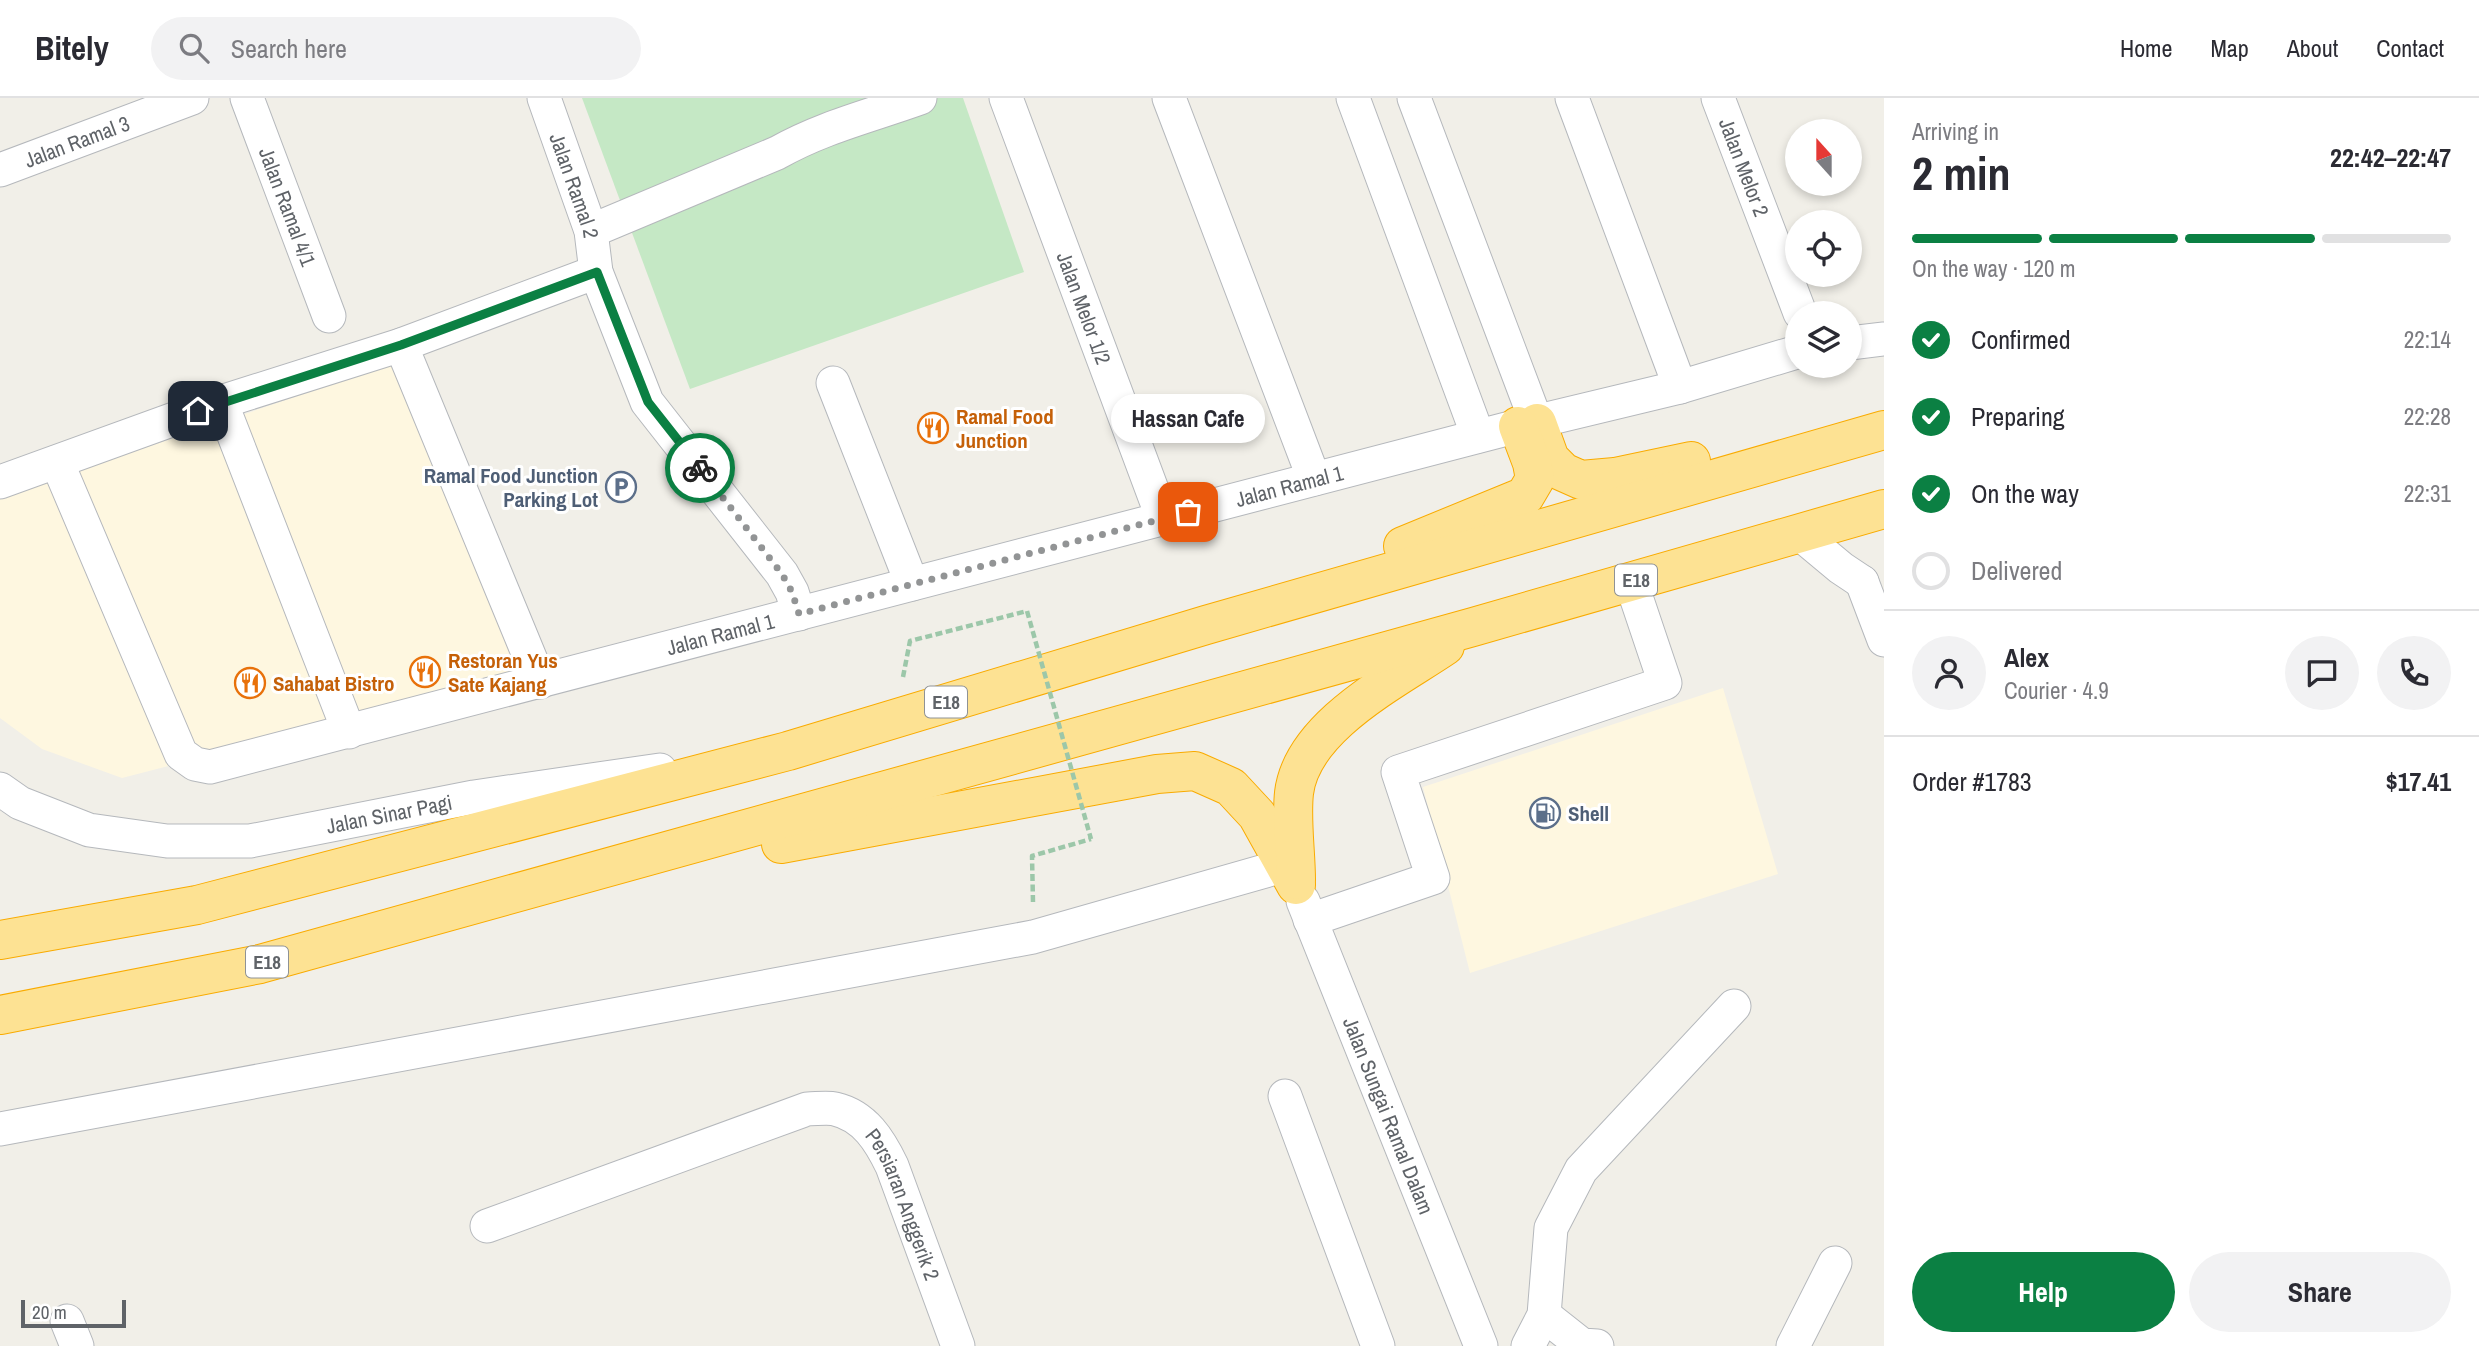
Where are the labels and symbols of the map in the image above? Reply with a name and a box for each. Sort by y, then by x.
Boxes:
street label: Jalan Ramal 3 [20,108,133,174]
street label: Jalan Melor 2 [1712,114,1776,221]
north arrow [1785,119,1862,196]
street label: Jalan Ramal 2 [543,129,606,240]
street label: Jalan Ramal 4/1 [252,143,323,270]
street label: Jalan Melor 1/2 [1050,248,1118,368]
pin [168,381,228,441]
callout: Hassan Cafe [1111,393,1265,442]
place label: Ramal Food Junction [956,402,1054,455]
restaurant icon: Ramal Food Junction [916,411,950,445]
courier [665,433,735,503]
street label: Jalan Ramal 1 [1232,458,1347,514]
place label: Ramal Food Junction Parking Lot [424,461,598,514]
parking icon: Ramal Food Junction Parking Lot [604,470,638,504]
pin [1158,482,1218,542]
road number: E18 [1615,565,1657,596]
street label: Jalan Ramal 1 [663,606,778,662]
place label: Restoran Yus Sate Kajang [448,646,558,699]
restaurant icon: Restoran Yus Sate Kajang [408,655,442,689]
restaurant icon: Sahabat Bistro [233,666,267,700]
place label: Sahabat Bistro [273,669,395,698]
road number: E18 [925,687,967,718]
street label: Jalan Sinar Pagi [324,787,454,840]
fuel station icon: Shell [1528,796,1562,830]
place label: Shell [1568,799,1609,828]
road number: E18 [246,946,288,978]
street label: Jalan Sungai Ramal Dalam [1336,1013,1441,1218]
street label: Persiaran Anggerik 2 [859,1122,947,1284]
scale bar [21,1297,126,1329]

